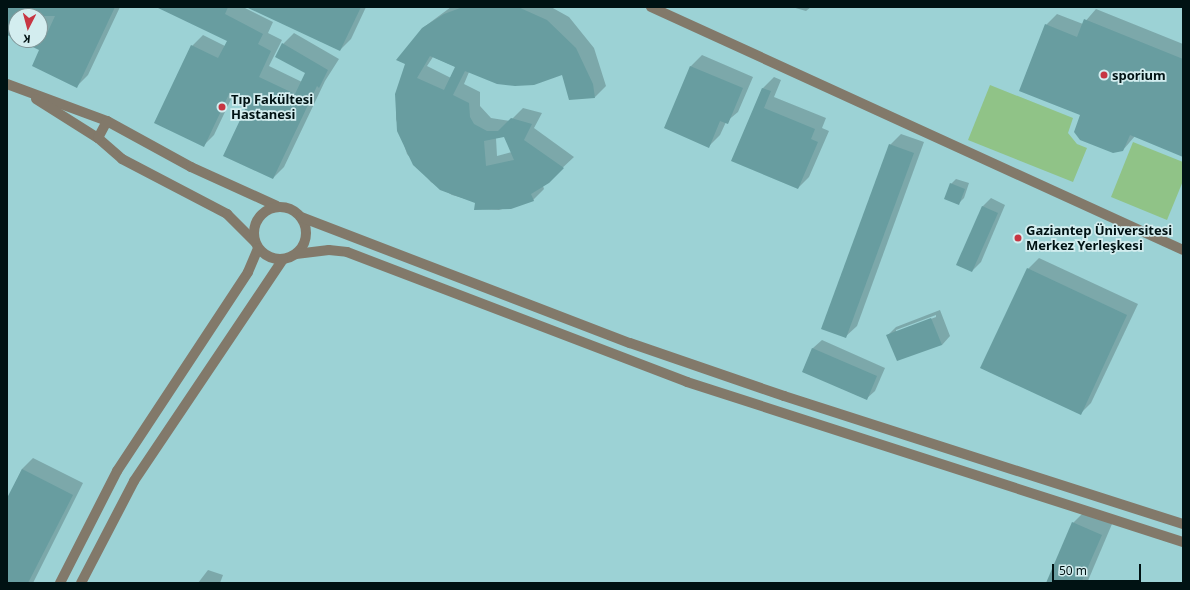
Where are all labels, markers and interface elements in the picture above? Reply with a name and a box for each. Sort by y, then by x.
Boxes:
north arrow [8,8,48,48]
text: K [22,32,31,47]
place label: sporium [1112,67,1166,83]
marker: sporium [1099,70,1109,80]
place label: Tıp Fakültesi Hastanesi [231,92,313,123]
marker: Tıp Fakültesi Hastanesi [216,101,228,113]
place label: Gaziantep Üniversitesi Merkez Yerleşkesi [1026,223,1172,254]
marker: Gaziantep Üniversitesi Merkez Yerleşkesi [1013,233,1023,243]
scale bar [1054,556,1143,582]
text: 50 m [1059,562,1087,579]

